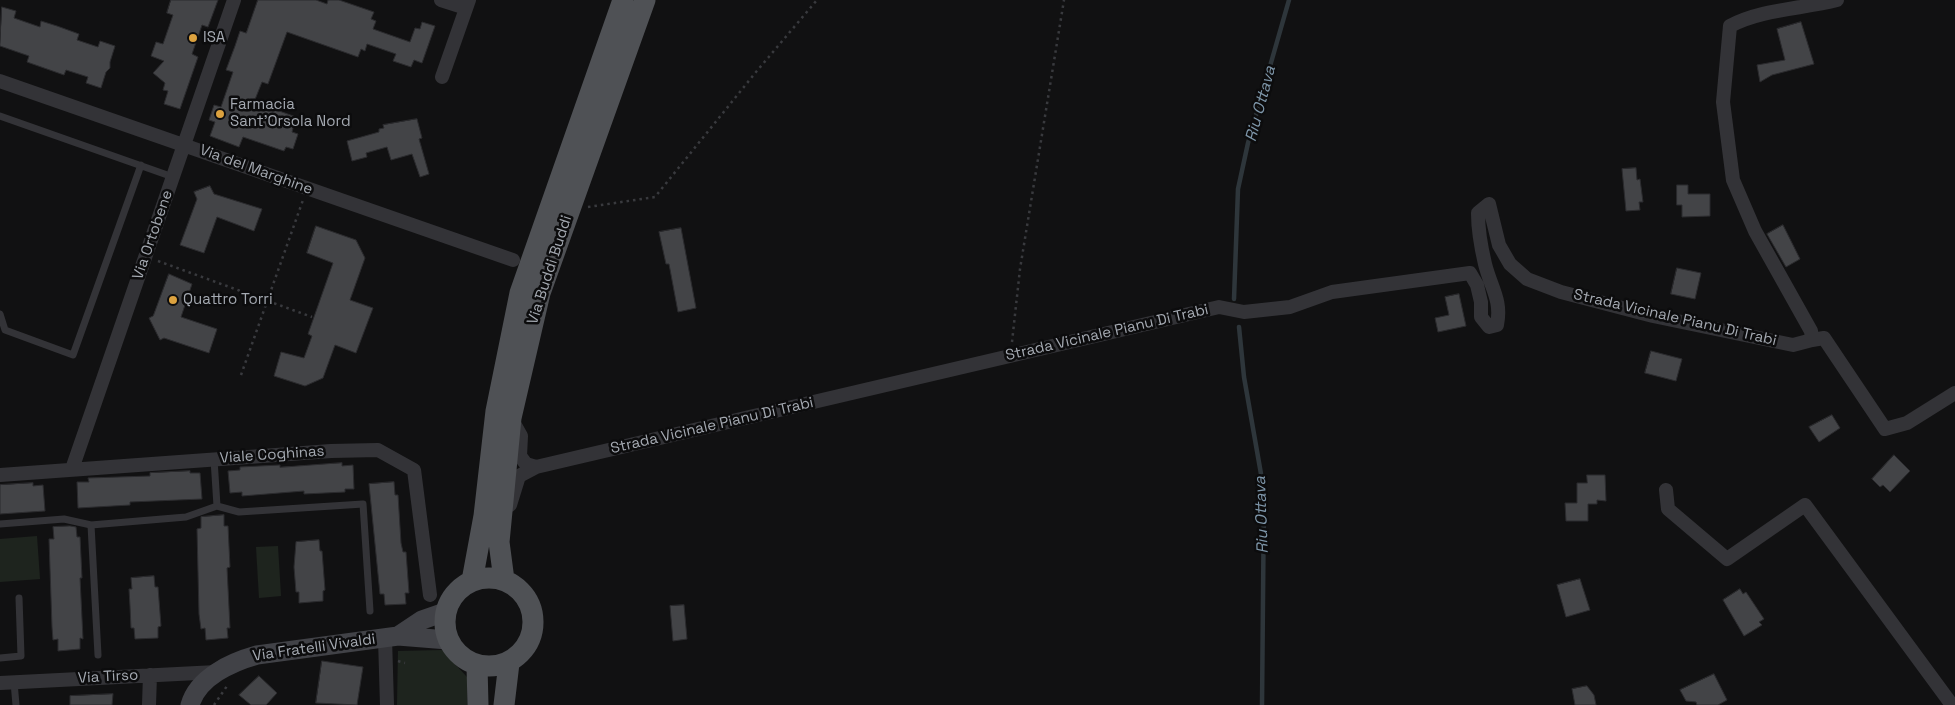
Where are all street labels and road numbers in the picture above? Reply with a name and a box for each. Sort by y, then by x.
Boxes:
street label: Via del Marghine [197,141,315,199]
street label: Via Ortobene [129,188,177,282]
street label: Via Buddi Buddi [524,213,576,327]
street label: Strada Vicinale Pianu Di Trabi [1572,286,1778,350]
street label: Strada Vicinale Pianu Di Trabi [1004,301,1210,365]
street label: Strada Vicinale Pianu Di Trabi [609,394,815,458]
street label: Viale Coghinas [219,442,325,468]
street label: Via Fratelli Vivaldi [251,630,377,666]
street label: Via Tirso [77,666,139,688]

